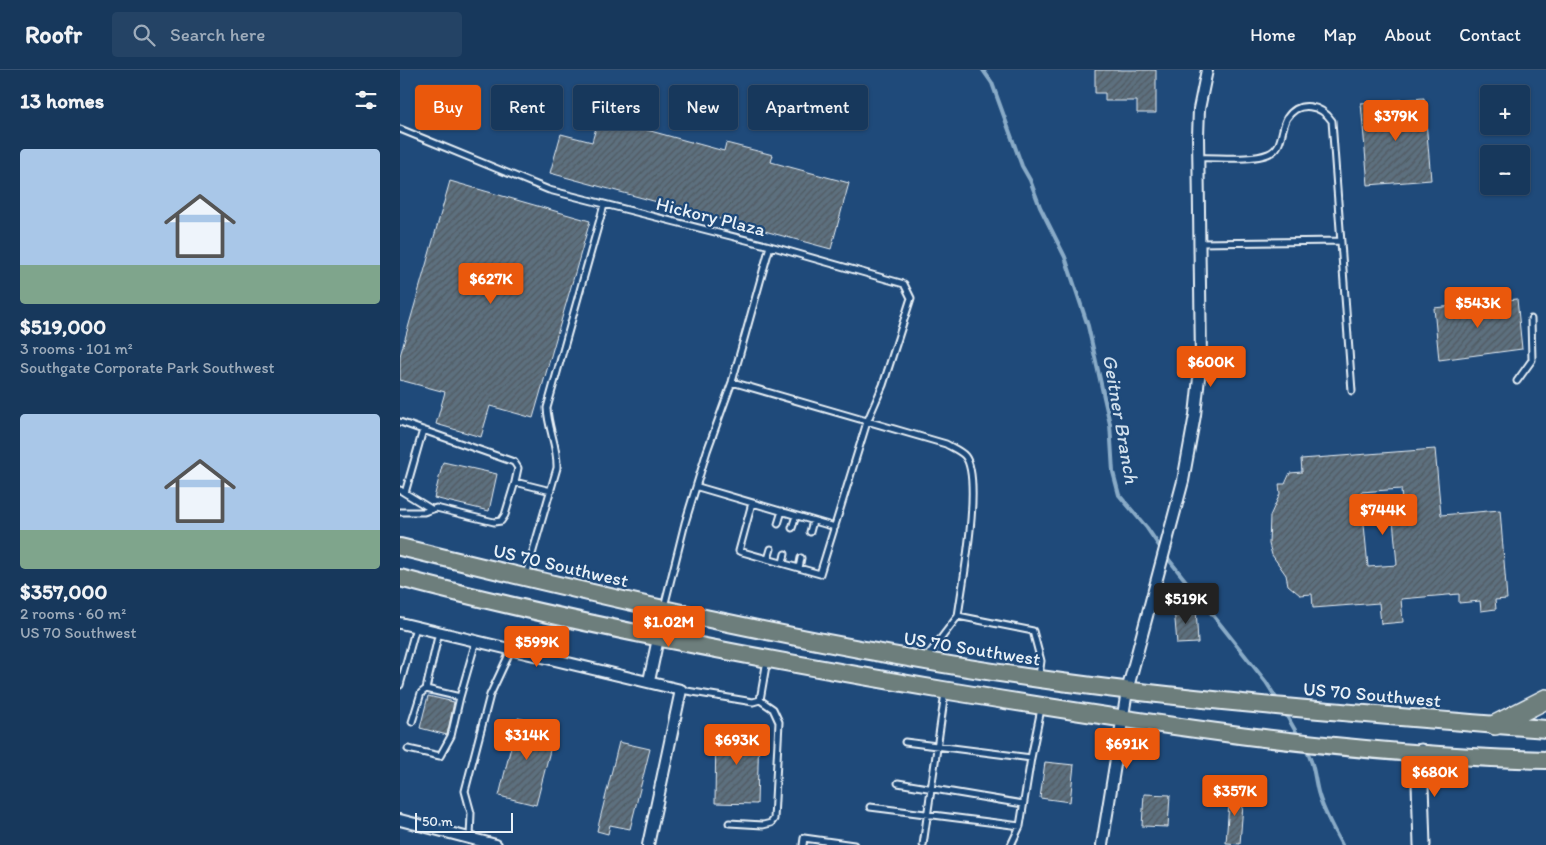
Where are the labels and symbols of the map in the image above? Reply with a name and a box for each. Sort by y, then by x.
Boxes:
pin: $379K [1361,100,1431,142]
street label: Hickory Plaza [654,192,768,241]
pin: $627K [456,262,526,305]
pin: $543K [1443,286,1513,329]
pin: $600K [1176,346,1246,388]
water label: Geitner Branch [1098,353,1144,486]
pin: $744K [1348,494,1418,536]
street label: US 70 Southwest [491,539,631,592]
pin: $519K [1151,582,1221,625]
pin: $1.02M [628,606,710,648]
pin: $599K [502,626,572,668]
street label: US 70 Southwest [902,626,1042,671]
street label: US 70 Southwest [1302,677,1442,712]
pin: $314K [492,718,562,761]
pin: $693K [702,724,772,766]
pin: $691K [1092,728,1162,770]
pin: $680K [1400,756,1470,798]
pin: $357K [1200,774,1270,817]
scale bar [415,810,512,833]

